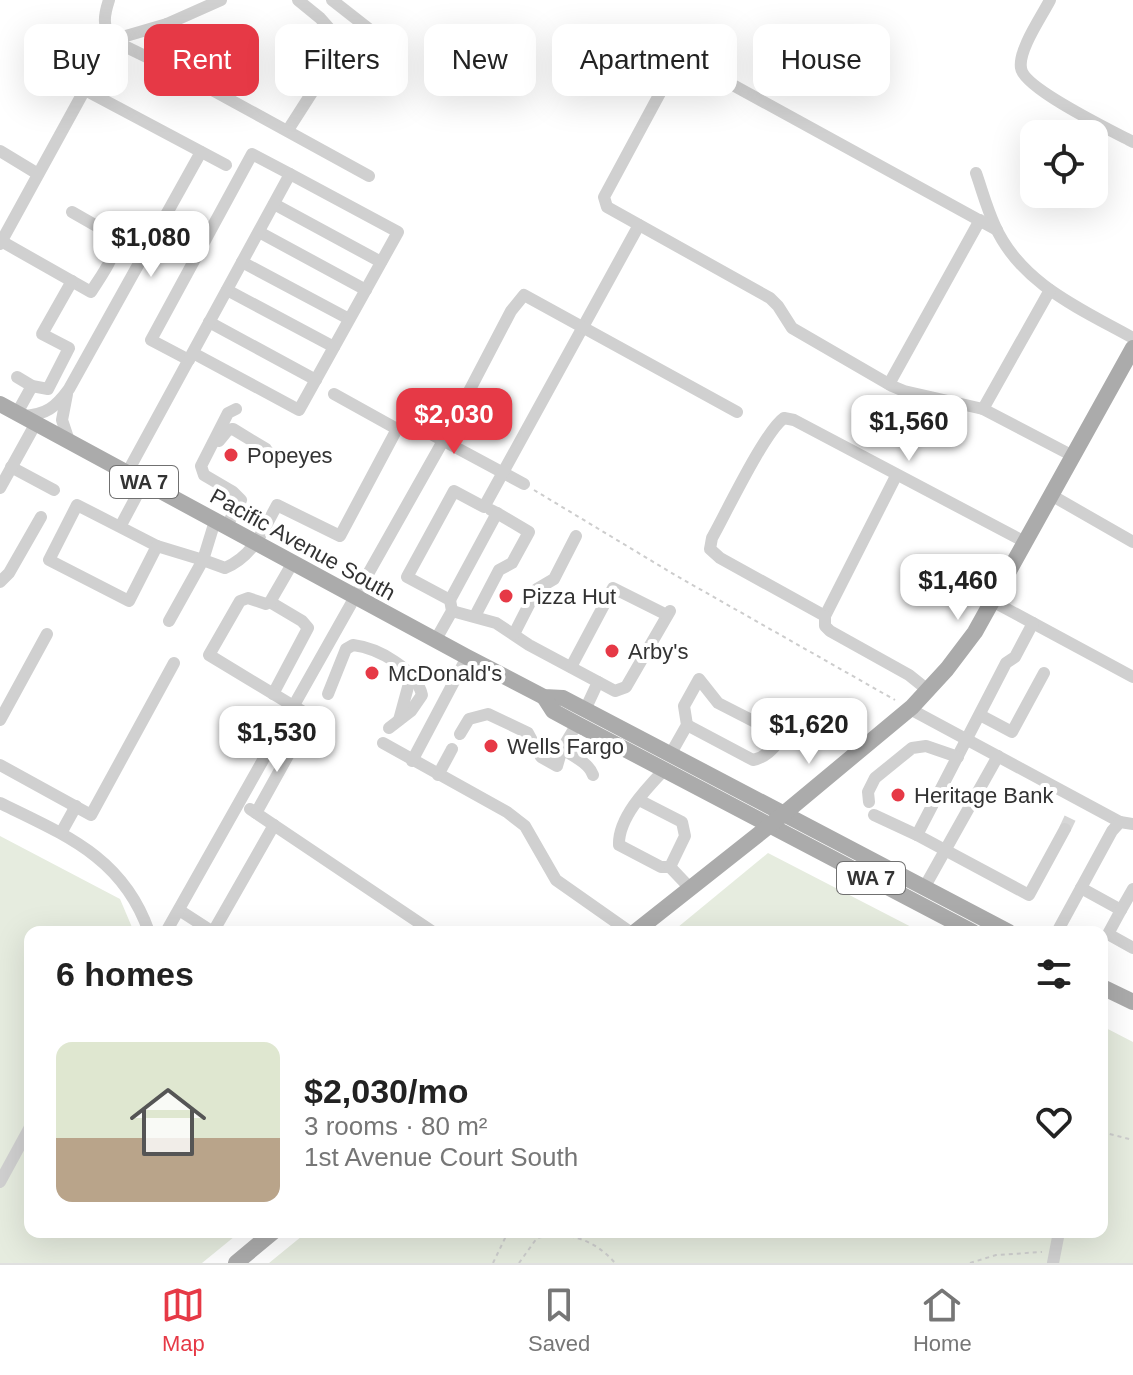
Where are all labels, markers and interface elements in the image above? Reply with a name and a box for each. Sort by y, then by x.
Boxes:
chip: Buy [24,24,128,96]
chip: Rent [144,24,259,96]
chip: Filters [275,24,408,96]
chip: New [424,24,536,96]
chip: Apartment [552,24,737,96]
chip: House [753,24,890,96]
map controls [1020,120,1108,208]
button: locate [1020,120,1108,208]
pin: $1,080 [86,211,216,279]
text: $1,080 [111,222,191,252]
pin: $2,030 [389,388,519,456]
pin: $1,560 [844,395,974,463]
text: $2,030 [414,399,494,429]
text: $1,560 [869,406,949,436]
place label: Popeyes [247,443,333,468]
marker: Popeyes [222,446,240,464]
road number: WA 7 [110,466,178,498]
street label: Pacific Avenue South [206,483,400,606]
pin: $1,460 [893,554,1023,622]
text: $1,460 [918,565,998,595]
place label: Pizza Hut [522,584,616,609]
marker: Pizza Hut [497,587,515,605]
place label: Arby's [628,639,688,664]
marker: Arby's [603,642,621,660]
place label: McDonald's [388,661,502,686]
marker: McDonald's [363,664,381,682]
pin: $1,620 [744,698,874,766]
pin: $1,530 [212,706,342,774]
text: $1,620 [769,709,849,739]
text: $1,530 [237,717,317,747]
place label: Wells Fargo [507,734,624,759]
marker: Wells Fargo [482,737,500,755]
place label: Heritage Bank [914,783,1054,808]
marker: Heritage Bank [889,786,907,804]
road number: WA 7 [837,862,905,894]
icon: filters [1032,952,1076,996]
text: 6 homes [56,955,194,993]
text: $2,030/mo [304,1072,468,1110]
icon: home [120,1074,216,1170]
icon: heart [1032,1100,1076,1144]
text: 3 rooms · 80 m² [304,1111,488,1141]
text: 1st Avenue Court South [304,1142,578,1172]
tab: Map [161,1283,205,1357]
tab: Saved [528,1283,590,1357]
tab: Home [913,1283,972,1357]

